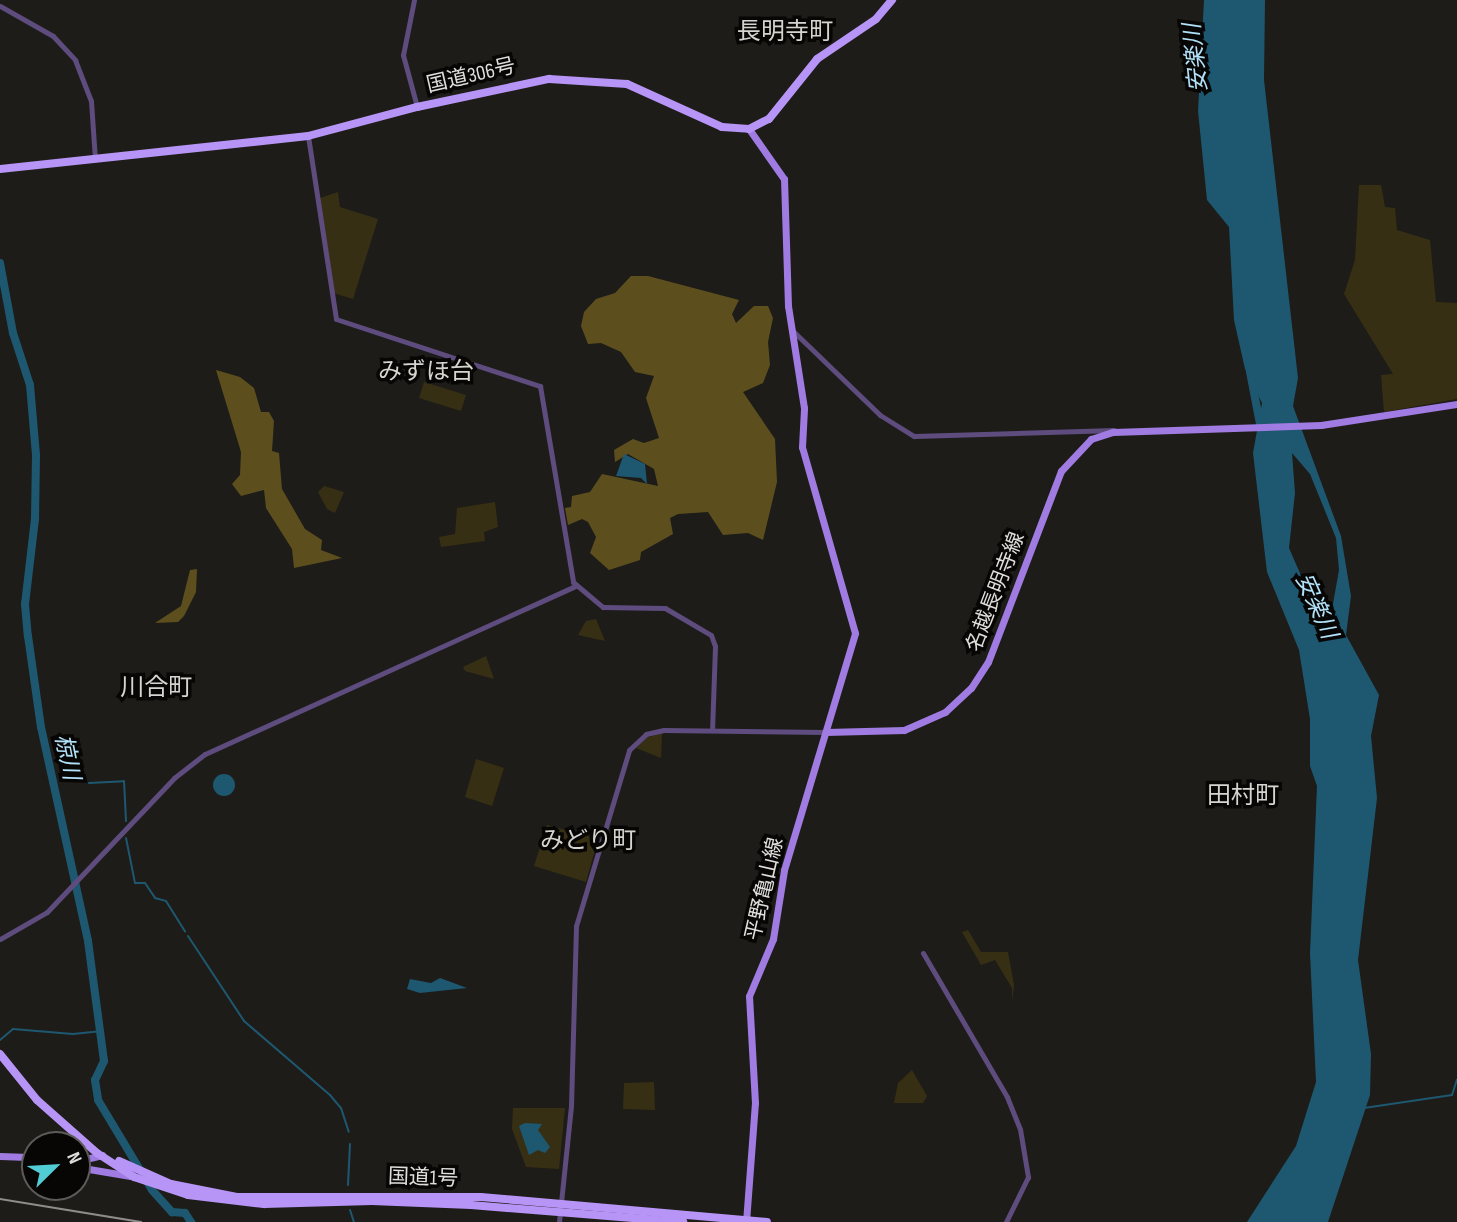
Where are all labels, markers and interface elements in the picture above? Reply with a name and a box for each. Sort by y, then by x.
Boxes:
district label: 長明寺町 [737,18,833,46]
water label: 安楽川 [1179,22,1213,94]
street label: 国道306号 [424,54,518,98]
district label: みずほ台 [378,358,474,386]
street label: 名越長明寺線 [962,529,1030,655]
water label: 安楽川 [1289,569,1343,643]
district label: 川合町 [120,674,192,702]
water label: 椋川 [49,732,85,782]
district label: 田村町 [1207,782,1279,810]
district label: みどり町 [540,827,636,855]
street label: 平野亀山線 [741,835,789,943]
north arrow [21,1131,91,1201]
text: N [61,1149,86,1167]
street label: 国道1号 [387,1164,459,1192]

